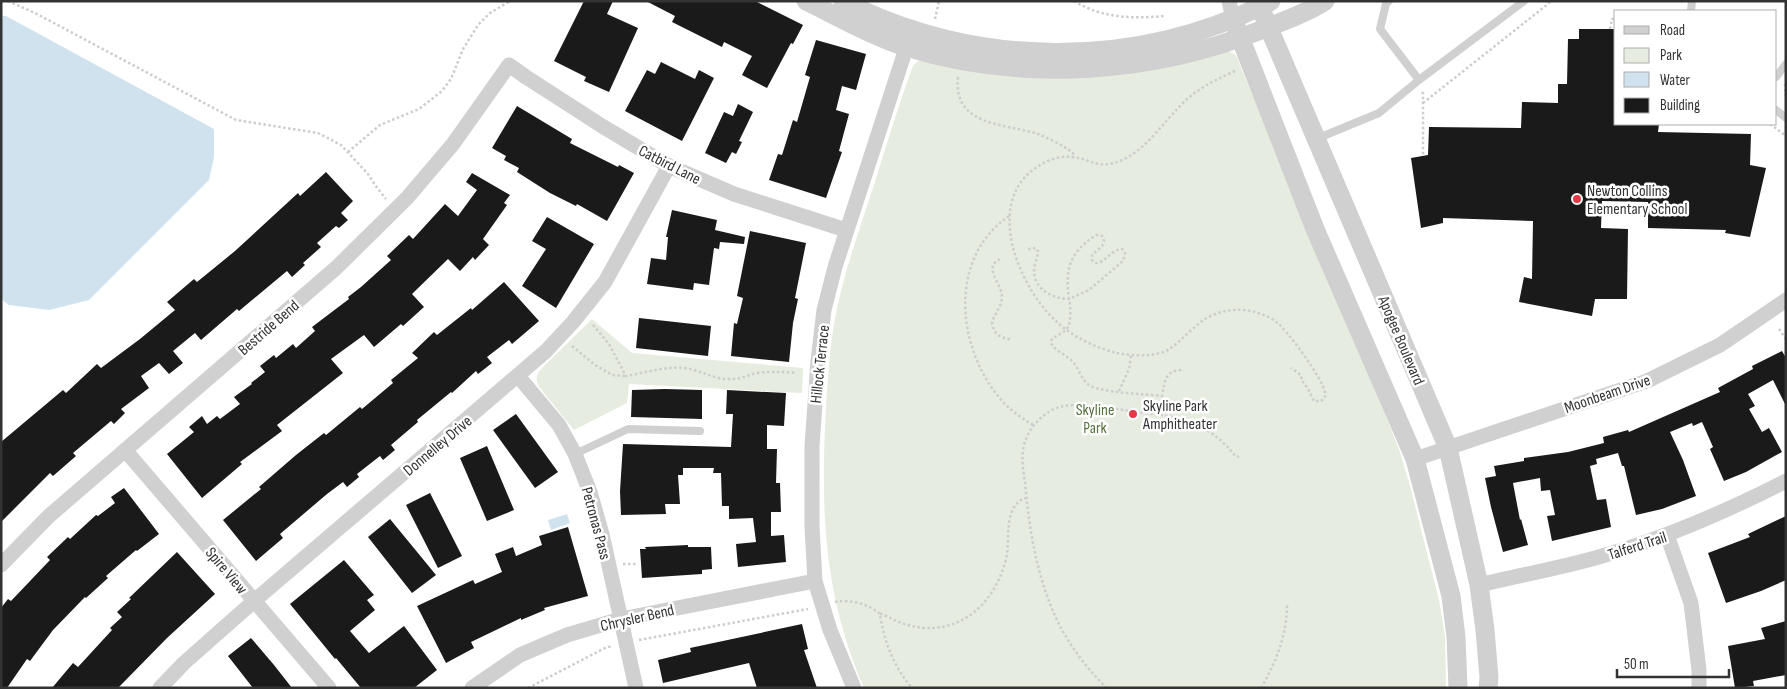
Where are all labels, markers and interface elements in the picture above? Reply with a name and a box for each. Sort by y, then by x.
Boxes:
legend [1614,10,1777,125]
text: Road [1660,21,1685,40]
text: Park [1660,46,1682,65]
text: Water [1660,71,1691,90]
text: Building [1660,96,1700,115]
street label: Catbird Lane [635,142,704,189]
place label: Newton Collins Elementary School [1587,182,1687,219]
marker: Newton Collins Elementary School [1571,193,1583,205]
street label: Apogee Boulevard [1373,292,1428,388]
street label: Bestride Bend [235,297,303,360]
street label: Hillock Terrace [807,324,834,404]
street label: Moonbeam Drive [1562,371,1653,418]
place label: Skyline Park Amphitheater [1142,397,1217,434]
park label: Skyline Park [1076,401,1114,438]
marker: Skyline Park Amphitheater [1127,408,1139,420]
street label: Donnelley Drive [400,412,476,480]
street label: Petronas Pass [577,485,614,562]
street label: Talferd Trail [1606,528,1669,565]
street label: Spire View [201,544,251,598]
street label: Chrysler Bend [599,601,676,636]
scale bar [1617,646,1730,678]
text: 50 m [1624,655,1649,674]

